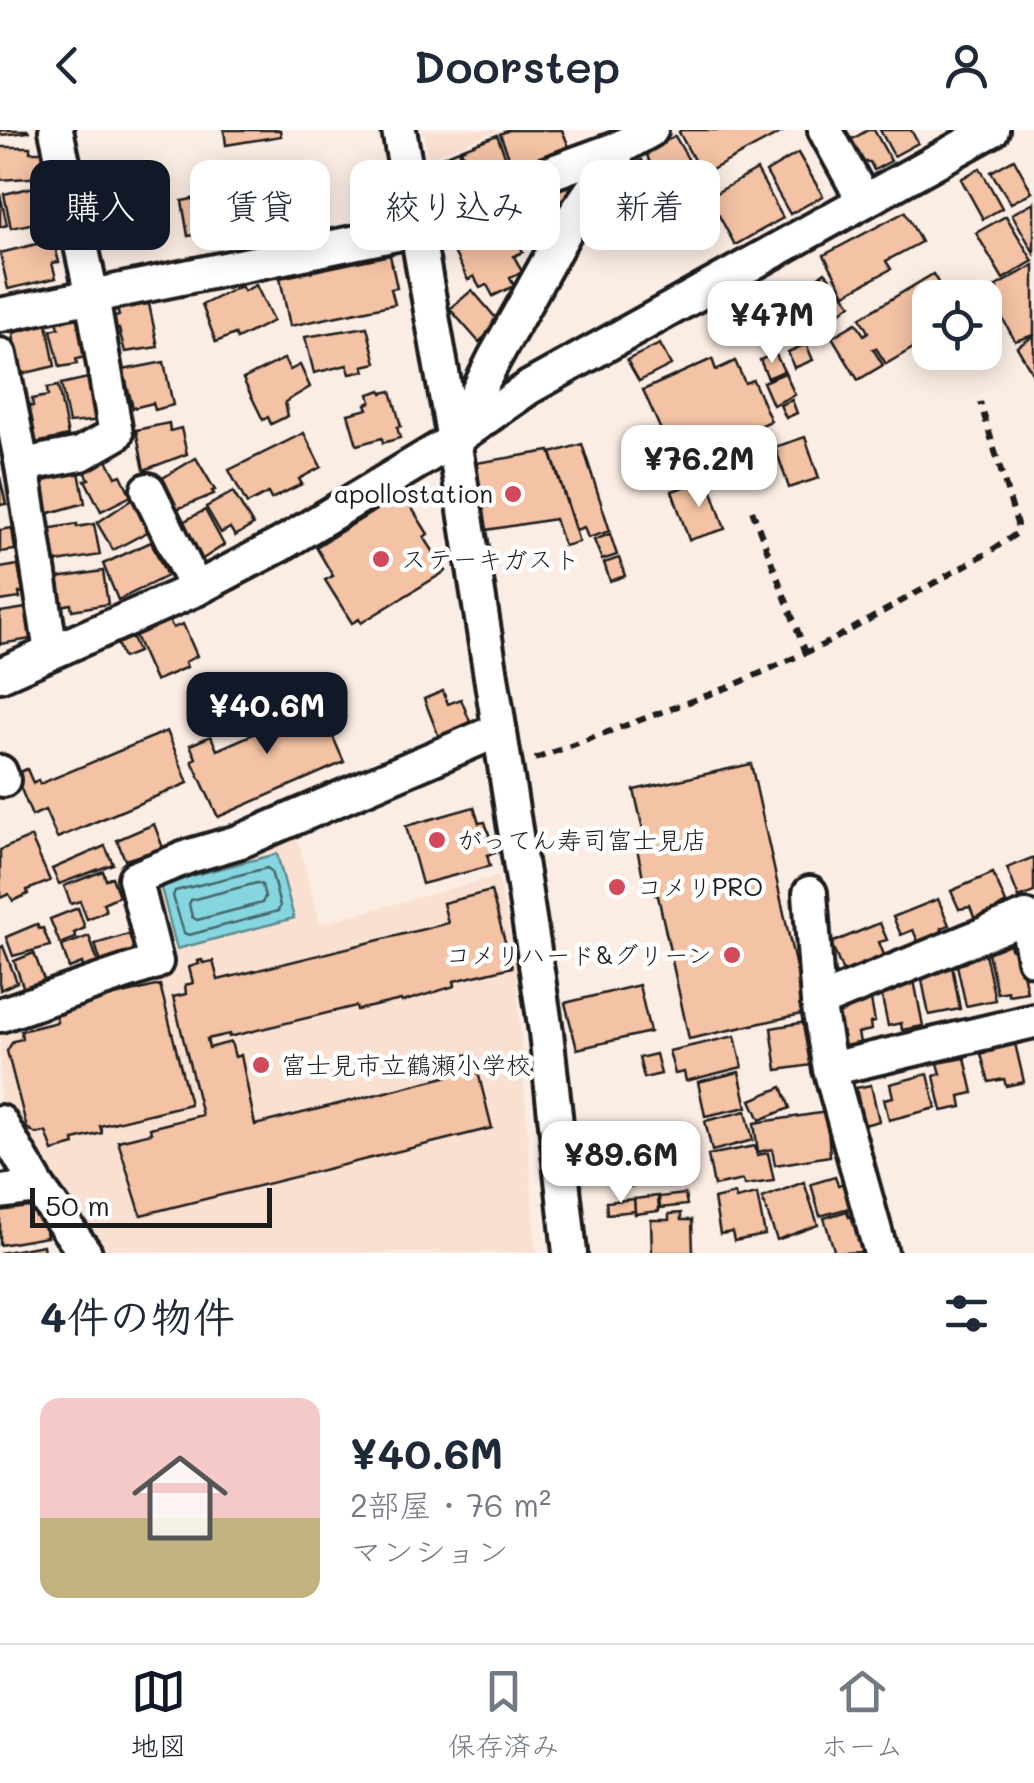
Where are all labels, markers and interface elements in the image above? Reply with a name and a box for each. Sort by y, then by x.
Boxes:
text: Doorstep [414,36,620,94]
icon: back [40,38,95,93]
icon: person [939,38,994,93]
chip: 購入 [30,160,170,250]
chip: 賃貸 [190,160,330,250]
chip: 絞り込み [350,160,560,250]
chip: 新着 [580,160,720,250]
map controls [912,280,1002,370]
button: locate [912,280,1002,370]
pin: ¥47M [713,281,831,366]
text: ¥47M [730,292,814,334]
pin: ¥76.2M [618,425,780,510]
text: ¥76.2M [643,436,755,478]
place label: apollostation [334,477,493,509]
marker: apollostation [502,483,524,505]
place label: ステーキガスト [401,542,580,574]
marker: ステーキガスト [370,548,392,570]
pin: ¥40.6M [186,672,348,757]
text: ¥40.6M [209,683,325,725]
place label: がってん寿司富士見店 [457,823,707,855]
marker: がってん寿司富士見店 [426,829,448,851]
place label: コメリPRO [637,870,763,902]
marker: コメリPRO [606,876,628,898]
place label: コメリハード&グリーン [445,938,712,970]
marker: コメリハード&グリーン [721,944,743,966]
place label: 富士見市立鶴瀬小学校 [281,1048,531,1080]
marker: 富士見市立鶴瀬小学校 [250,1054,272,1076]
pin: ¥89.6M [540,1121,702,1206]
text: ¥89.6M [563,1132,679,1174]
scale bar [30,1183,272,1228]
text: 50 m [45,1187,110,1223]
icon: filters [939,1286,994,1341]
text: 4件の物件 [40,1288,235,1343]
text: ¥40.6M [350,1425,503,1480]
icon: home [120,1438,240,1558]
text: 2部屋 · 76 m² [350,1483,551,1525]
text: マンション [350,1529,509,1571]
tab: 地図 [131,1664,187,1764]
tab: 保存済み [448,1664,560,1764]
tab: ホーム [821,1664,903,1764]

